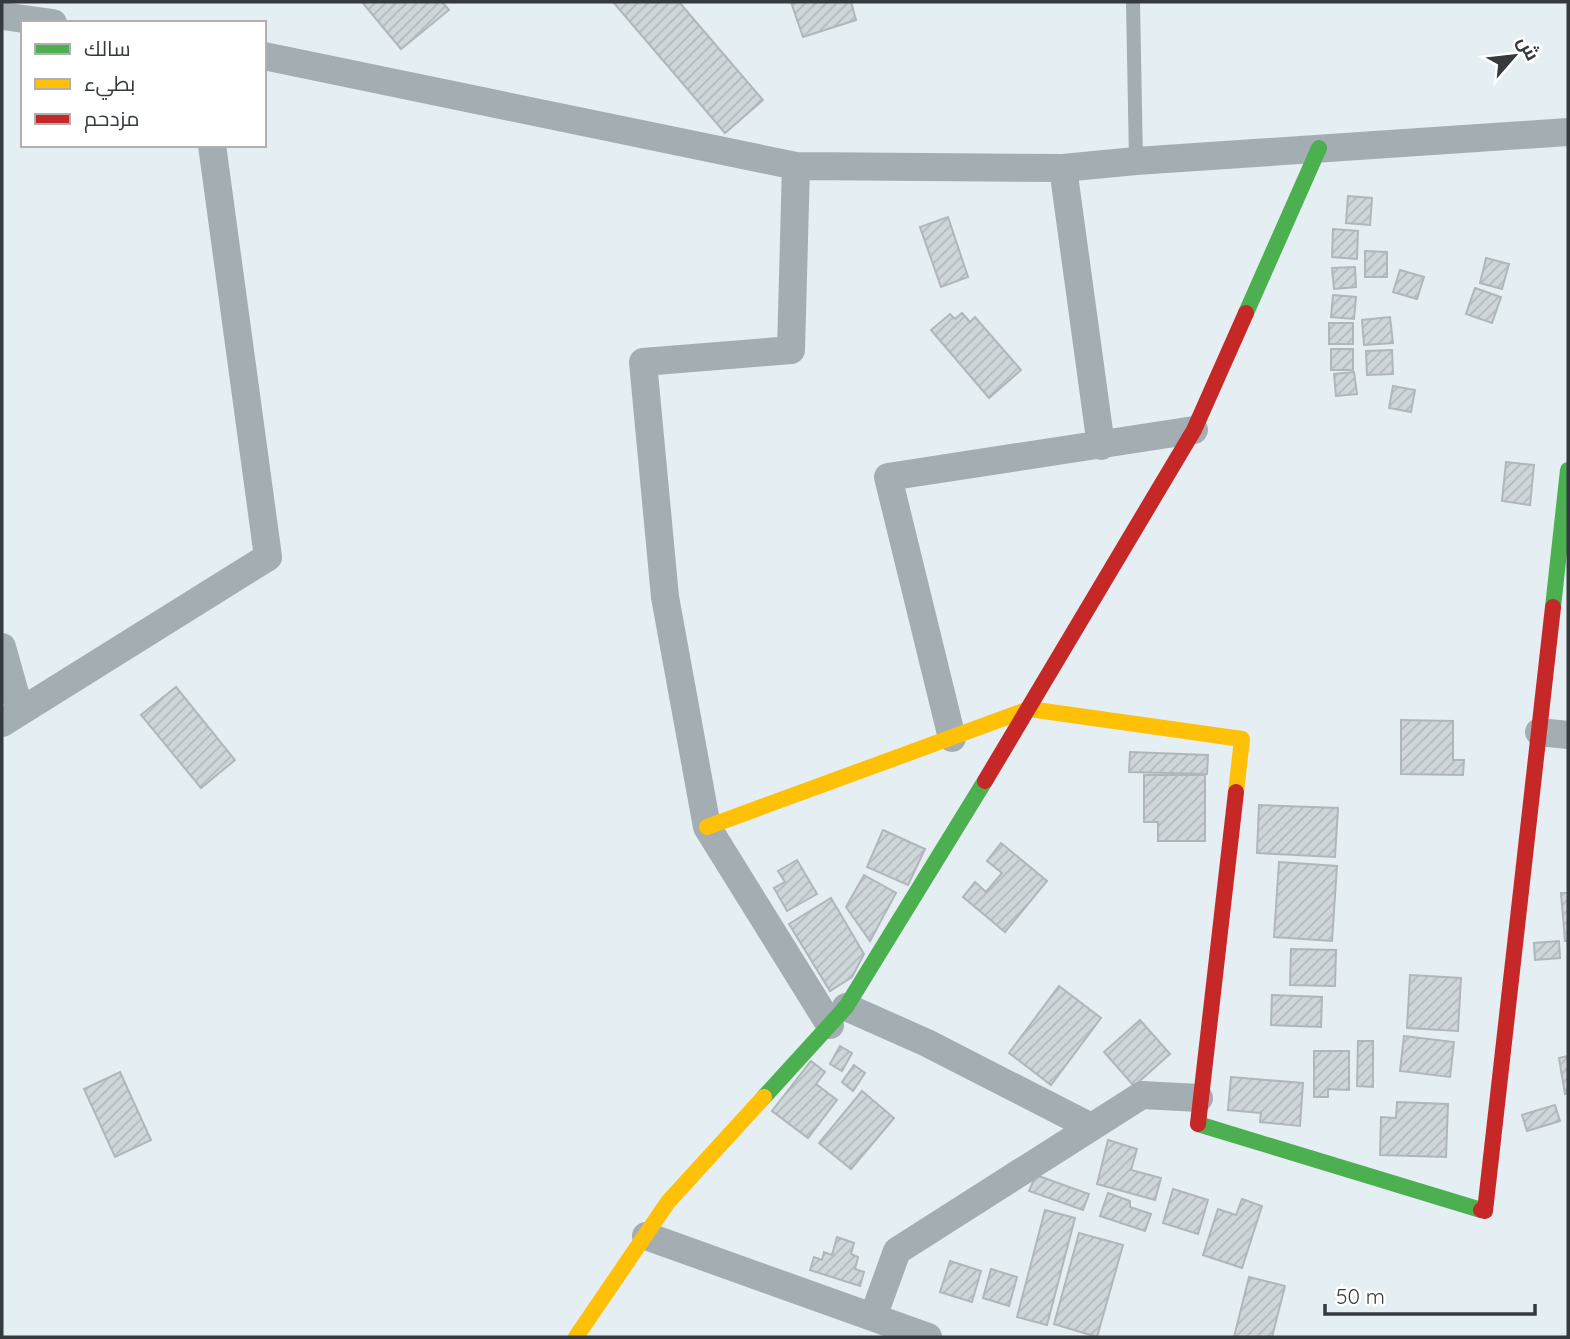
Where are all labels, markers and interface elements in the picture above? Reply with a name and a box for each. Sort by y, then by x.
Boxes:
legend [21,21,266,147]
north arrow [1479,21,1549,91]
text: ش [1513,32,1545,64]
text: سالك [84,35,131,61]
text: بطيء [84,70,135,100]
text: مزدحم [84,105,139,133]
scale bar [1325,1272,1535,1316]
text: 50 m [1336,1283,1385,1309]

